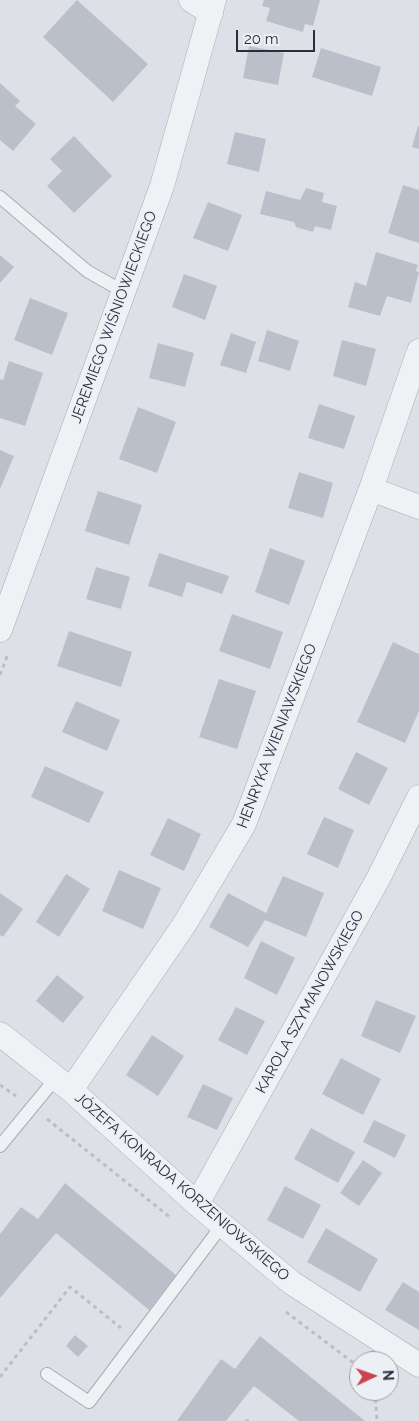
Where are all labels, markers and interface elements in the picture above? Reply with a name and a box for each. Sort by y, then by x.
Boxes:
scale bar [239,20,318,52]
text: 20 m [244,30,279,48]
street label: JEREMIEGO WIŚNIOWIECKIEGO [67,208,161,426]
street label: HENRYKA WIENIAWSKIEGO [233,641,321,831]
street label: KAROLA SZYMANOWSKIEGO [252,907,368,1097]
street label: JÓZEFA KONRADA KORZENIOWSKIEGO [71,1089,293,1285]
north arrow [349,1351,399,1401]
text: N [380,1370,396,1381]

